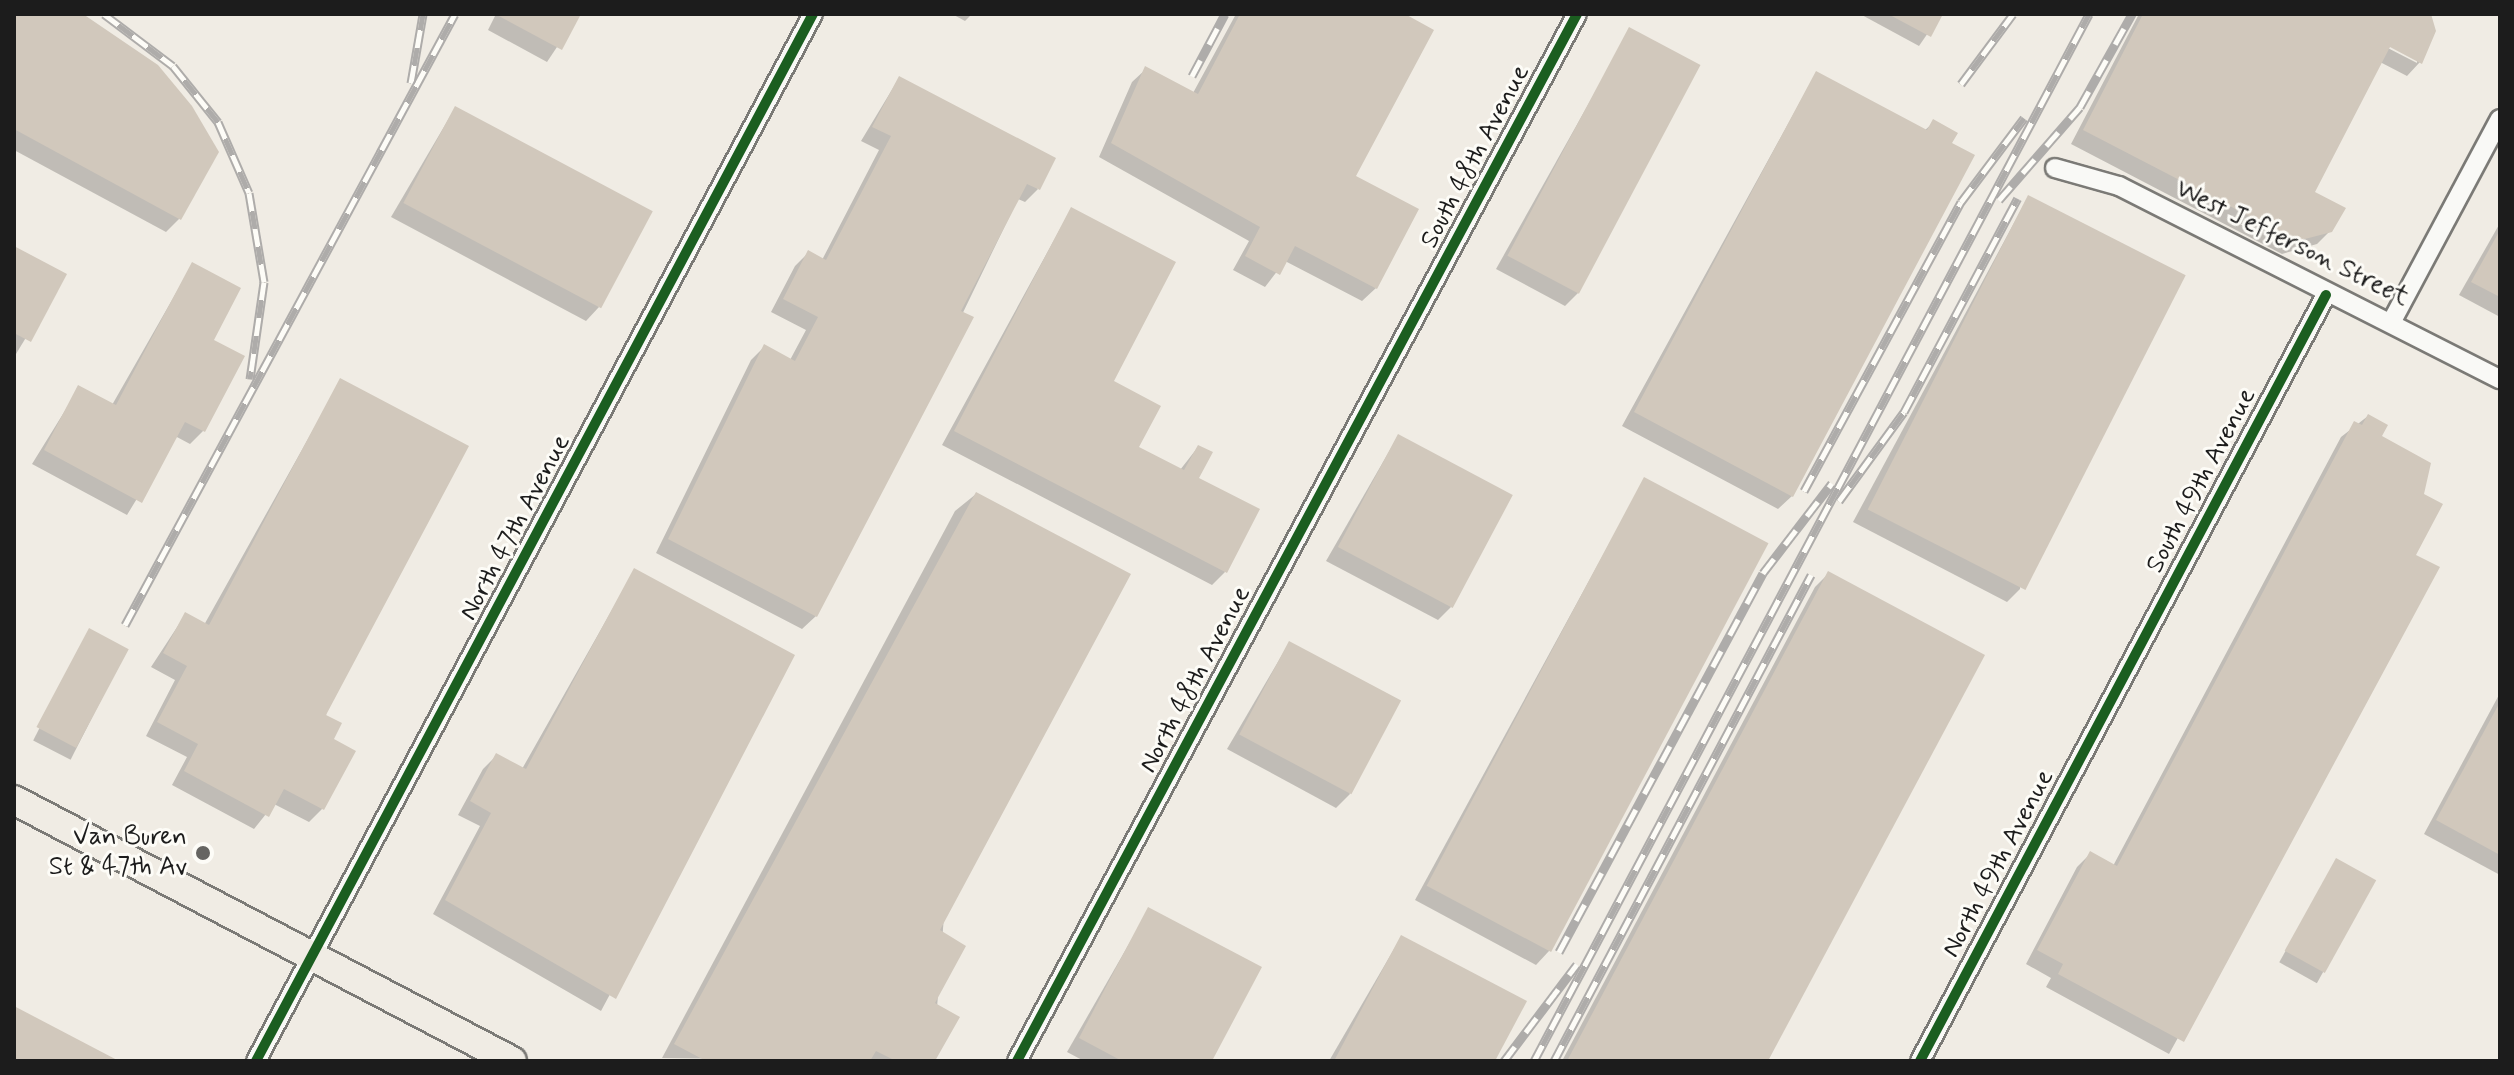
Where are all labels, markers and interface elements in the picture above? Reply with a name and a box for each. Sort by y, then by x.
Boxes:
street label: South 48th Avenue [1415,60,1537,254]
street label: West Jefferson Street [2170,174,2414,314]
street label: South 49th Avenue [2140,383,2264,579]
street label: North 47th Avenue [454,430,578,626]
street label: North 48th Avenue [1134,581,1258,779]
street label: North 49th Avenue [1936,765,2062,963]
place label: Van Buren St & 47th Av [49,822,187,884]
marker: Van Buren St & 47th Av [194,844,212,862]

